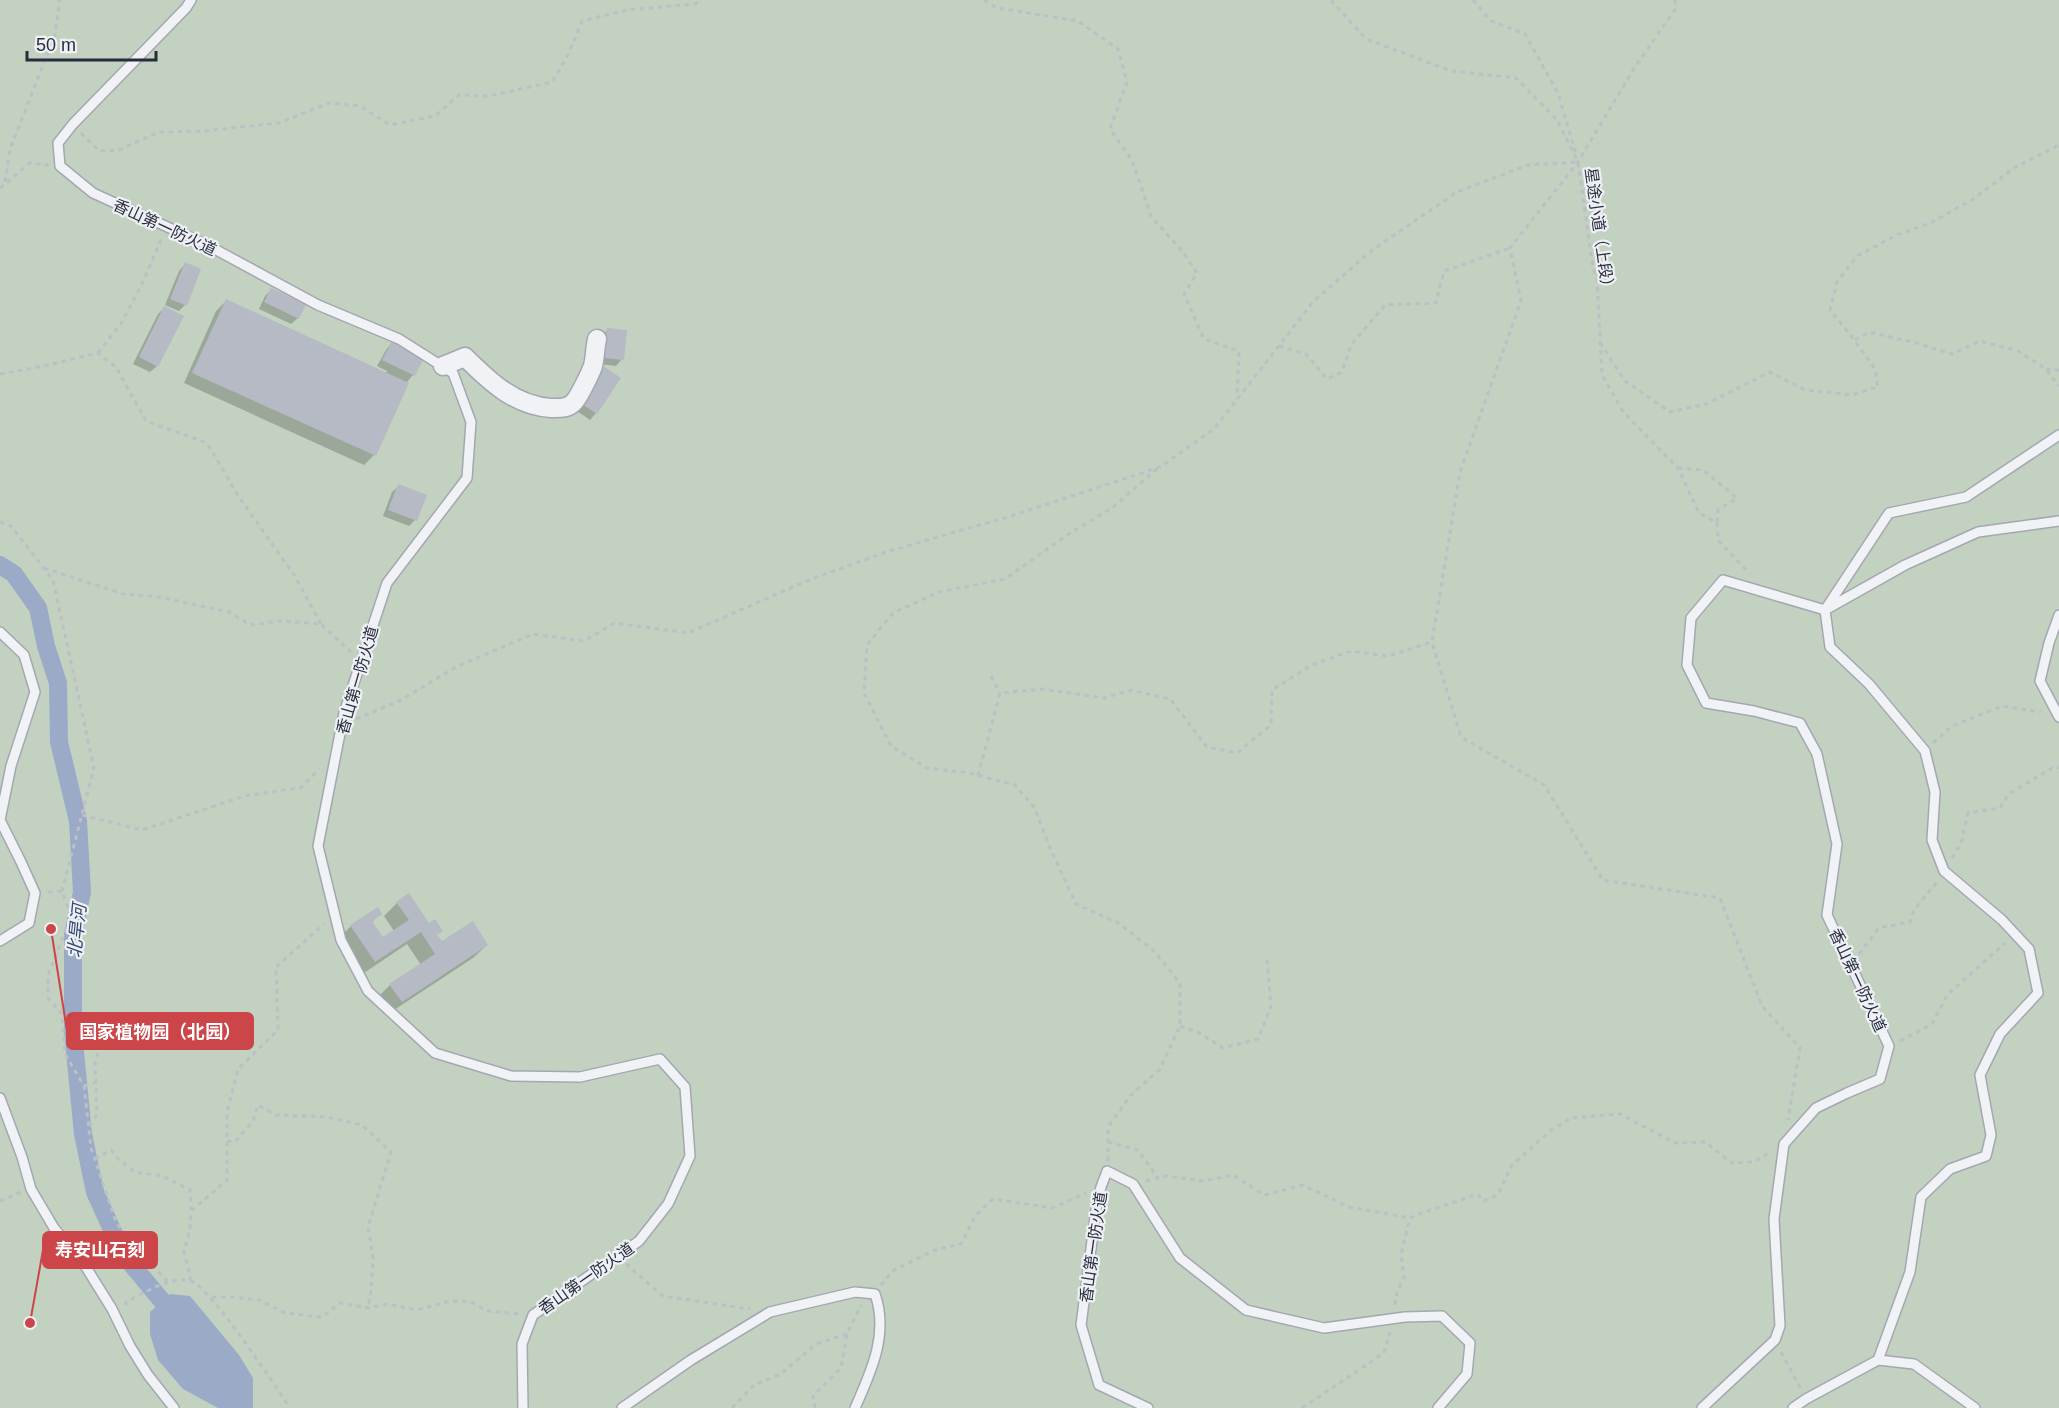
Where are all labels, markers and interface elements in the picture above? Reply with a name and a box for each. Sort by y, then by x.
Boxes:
scale bar [27,24,156,62]
text: 50 m [36,35,76,55]
street label: 星途小道（上段） [1582,167,1617,296]
street label: 香山第一防火道 [110,196,219,259]
street label: 香山第一防火道 [334,624,381,736]
water label: 北旱河 [64,900,90,959]
street label: 香山第一防火道 [1826,926,1889,1035]
callout: 国家植物园（北园） [67,1013,253,1049]
text: 国家植物园（北园） [79,1022,241,1042]
street label: 香山第一防火道 [1077,1190,1110,1304]
callout: 寿安山石刻 [43,1232,157,1268]
street label: 香山第一防火道 [536,1239,637,1317]
text: 寿安山石刻 [55,1240,145,1260]

